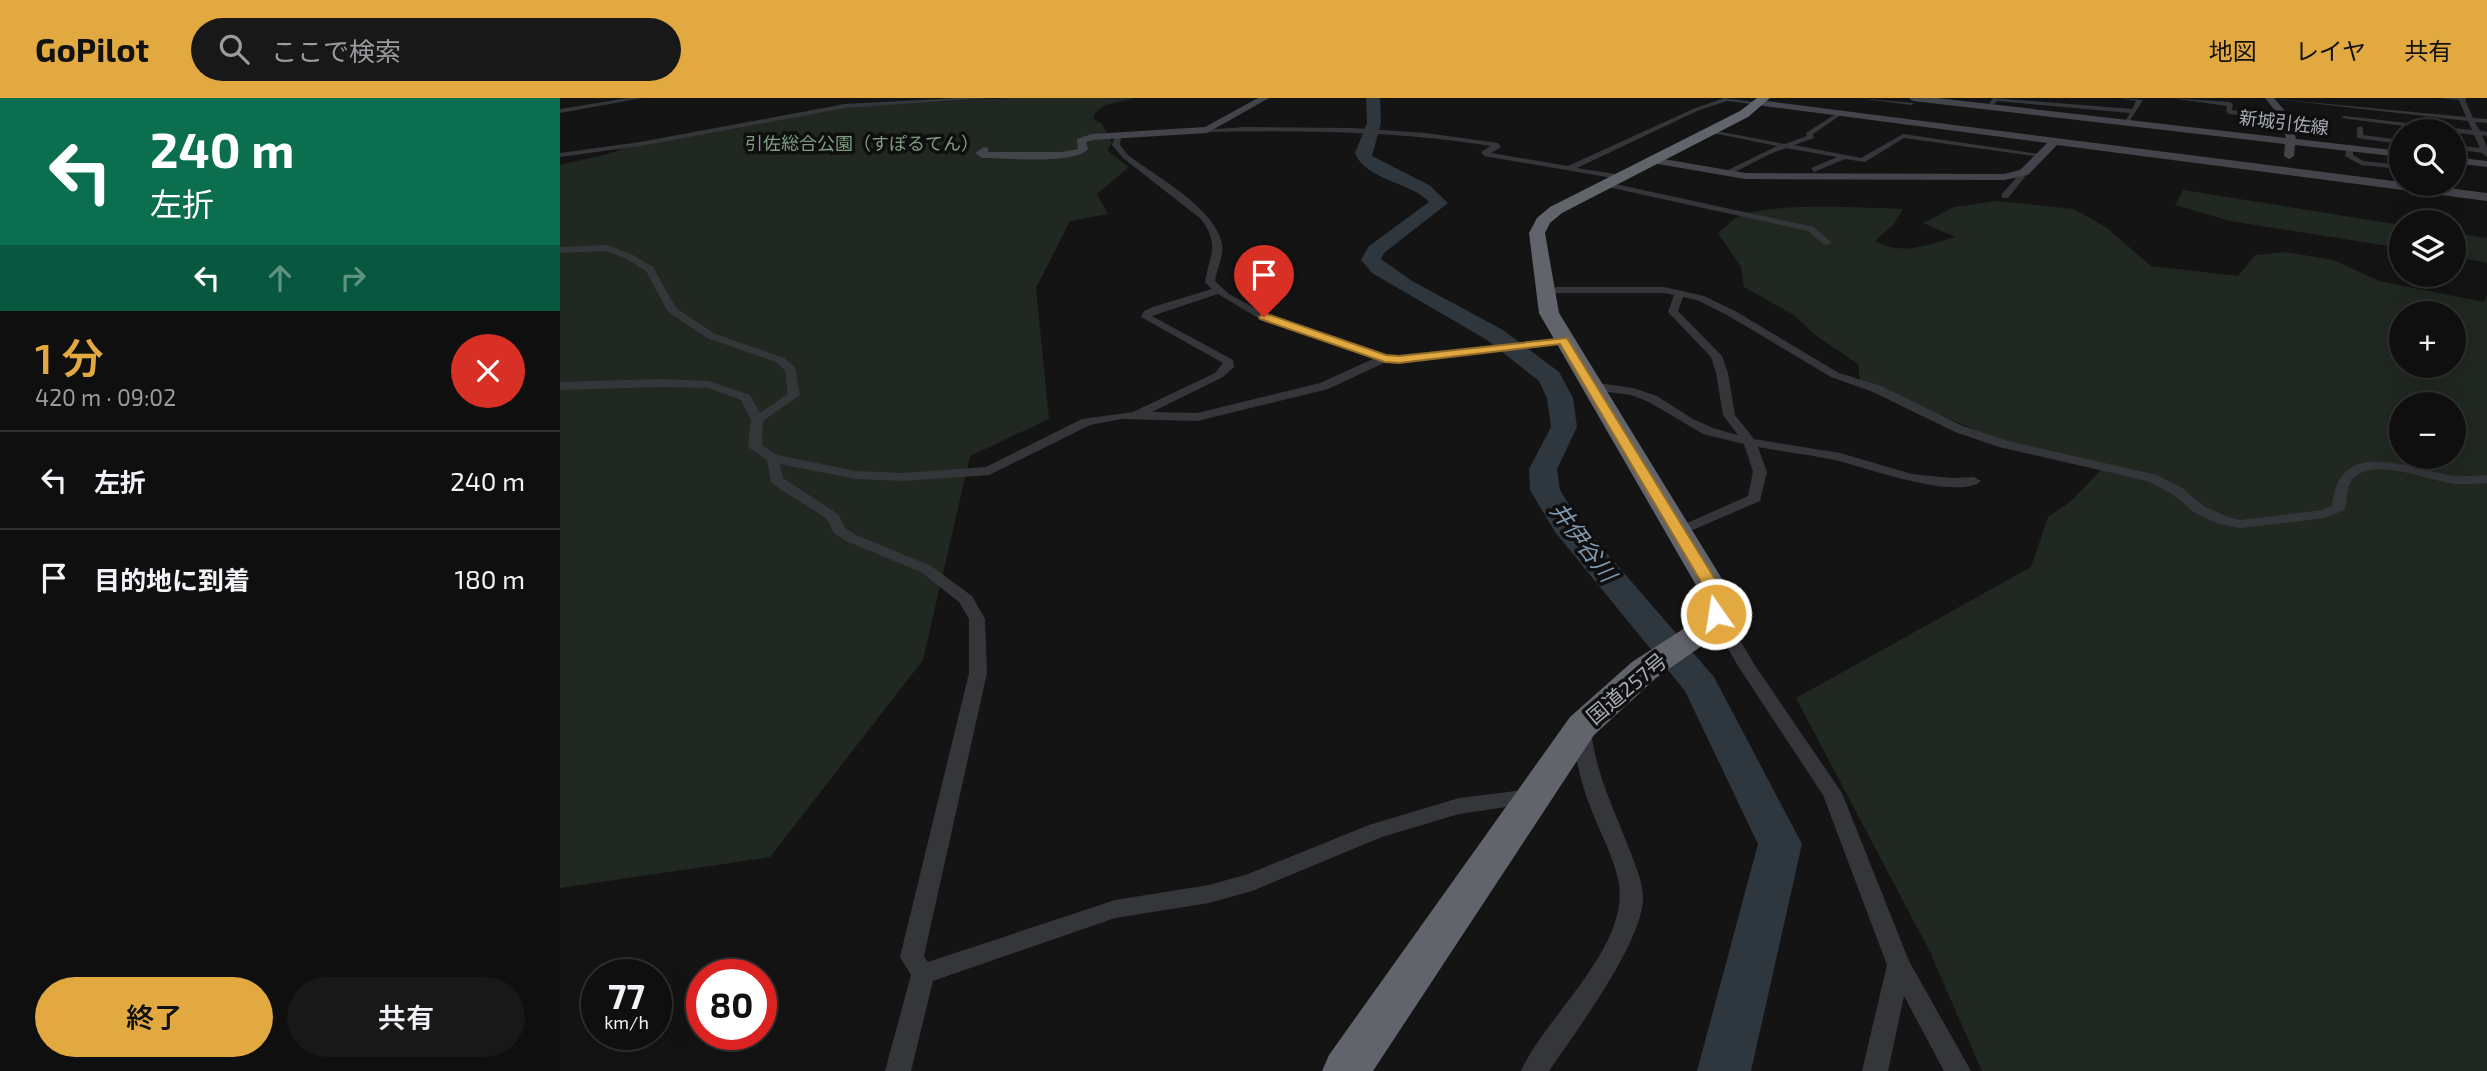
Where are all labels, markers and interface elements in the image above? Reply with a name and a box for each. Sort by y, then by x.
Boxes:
search box [191,18,681,81]
text: GoPilot [35,29,149,69]
icon: search [215,30,253,68]
text: ここで検索 [271,35,401,66]
text: 地図 [2209,36,2257,65]
text: レイヤ [2295,36,2366,65]
text: 共有 [2404,36,2452,65]
street label: 新城引佐線 [2238,106,2330,138]
text: 240 m [150,119,294,178]
map controls [2389,119,2466,469]
button: search [2389,119,2466,196]
icon: left [35,126,126,217]
park label: 引佐総合公園（すぽるてん） [745,132,979,154]
text: 左折 [150,184,214,222]
button: layers [2389,210,2466,287]
pin [1234,245,1294,317]
icon: arrive [1245,256,1283,294]
icon: left [188,259,226,297]
icon: ahead [261,259,299,297]
icon: right [334,259,372,297]
button: + [2389,301,2466,378]
text: 1 分 [35,332,104,382]
button: close [451,334,525,408]
text: 420 m · 09:02 [35,383,176,411]
button: − [2389,392,2466,469]
icon: left [35,461,73,499]
text: 240 m [450,465,525,496]
text: 左折 [94,466,146,497]
water label: 井伊谷川 [1545,496,1624,589]
icon: arrive [35,559,73,597]
text: 180 m [455,563,525,594]
text: 目的地に到着 [94,564,250,595]
position arrow [1679,577,1753,651]
street label: 国道257号 [1581,647,1671,729]
speed limit sign: 80 [686,959,777,1050]
text: 77 [608,974,645,1016]
button: 終了 [35,977,273,1057]
button: 共有 [287,977,525,1057]
text: km/h [604,1011,649,1033]

